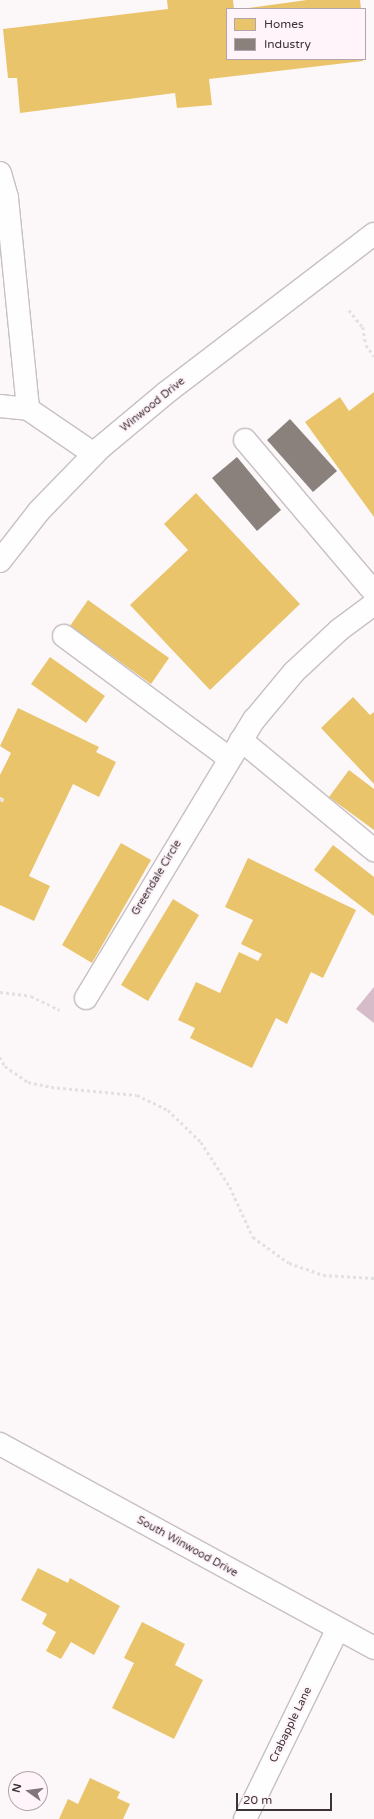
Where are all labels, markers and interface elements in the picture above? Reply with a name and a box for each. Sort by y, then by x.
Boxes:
legend [226,8,366,60]
text: Homes [264,17,304,31]
text: Industry [264,37,311,51]
street label: Winwood Drive [118,375,188,435]
street label: Greendale Circle [129,838,185,918]
street label: South Winwood Drive [134,1514,240,1580]
street label: Crabapple Lane [267,1685,315,1765]
north arrow [8,1771,48,1811]
text: N [9,1782,24,1794]
scale bar [238,1785,334,1811]
text: 20 m [243,1793,272,1807]

